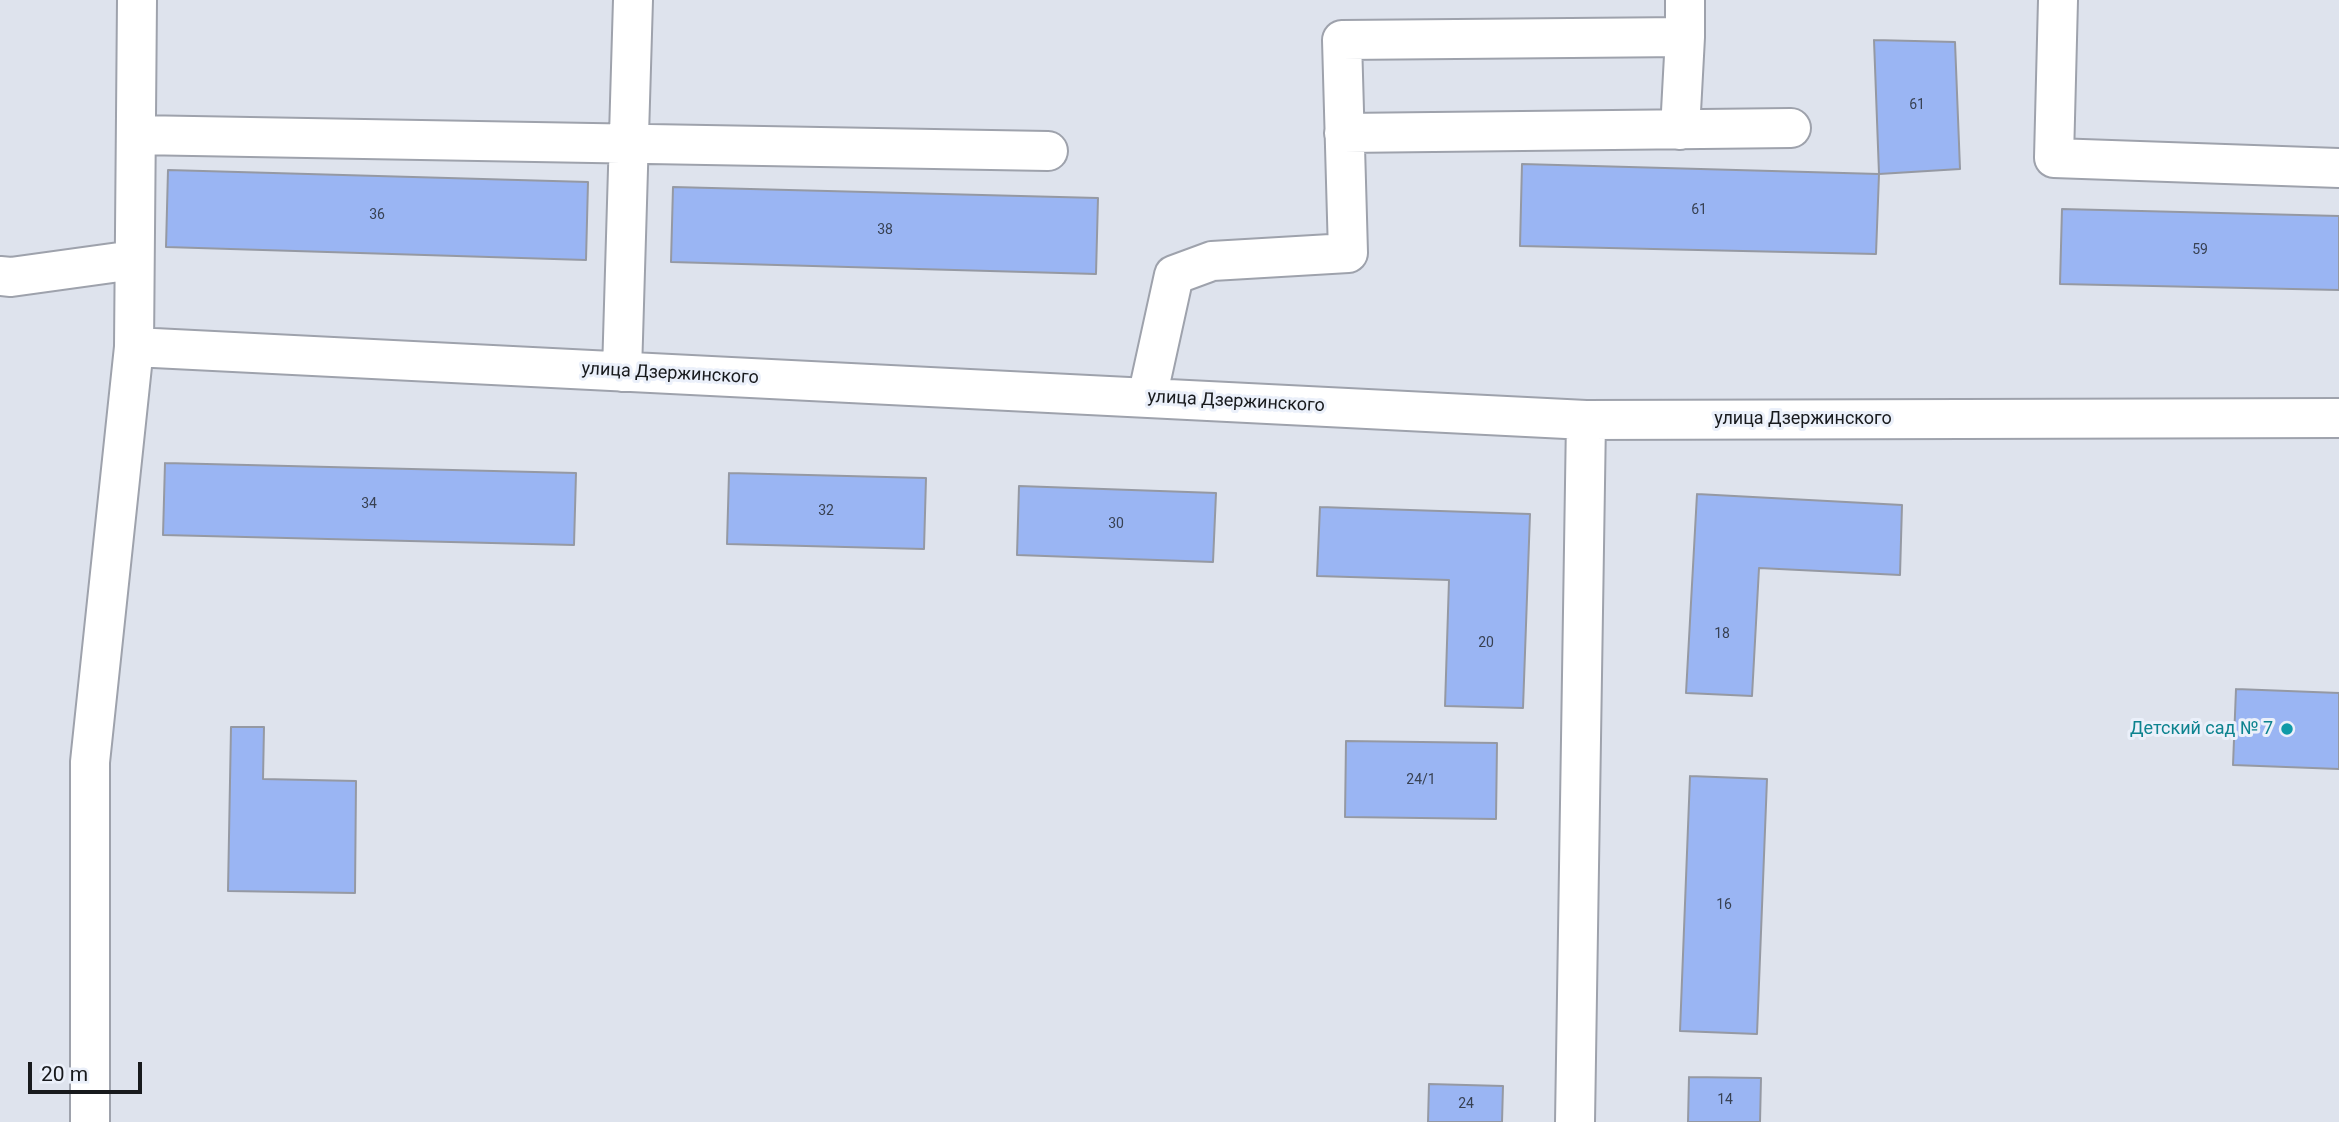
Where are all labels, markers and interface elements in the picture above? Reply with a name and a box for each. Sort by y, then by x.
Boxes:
house number: 61 [1909,97,1925,113]
house number: 61 [1691,202,1707,218]
house number: 36 [369,207,385,223]
house number: 38 [877,222,893,238]
house number: 59 [2192,242,2208,258]
street label: улица Дзержинского [581,359,759,389]
street label: улица Дзержинского [1147,387,1325,417]
street label: улица Дзержинского [1714,408,1892,430]
house number: 34 [361,496,377,512]
house number: 32 [818,503,834,519]
house number: 30 [1108,516,1124,532]
house number: 18 [1714,626,1730,642]
house number: 20 [1478,635,1494,651]
place label: Детский сад № 7 [2130,718,2273,740]
marker: Детский сад № 7 [2279,721,2295,737]
house number: 24/1 [1406,772,1436,788]
house number: 16 [1716,897,1732,913]
scale bar [32,1048,145,1092]
text: 20 m [41,1062,88,1086]
house number: 14 [1717,1092,1733,1108]
house number: 24 [1458,1096,1474,1112]

